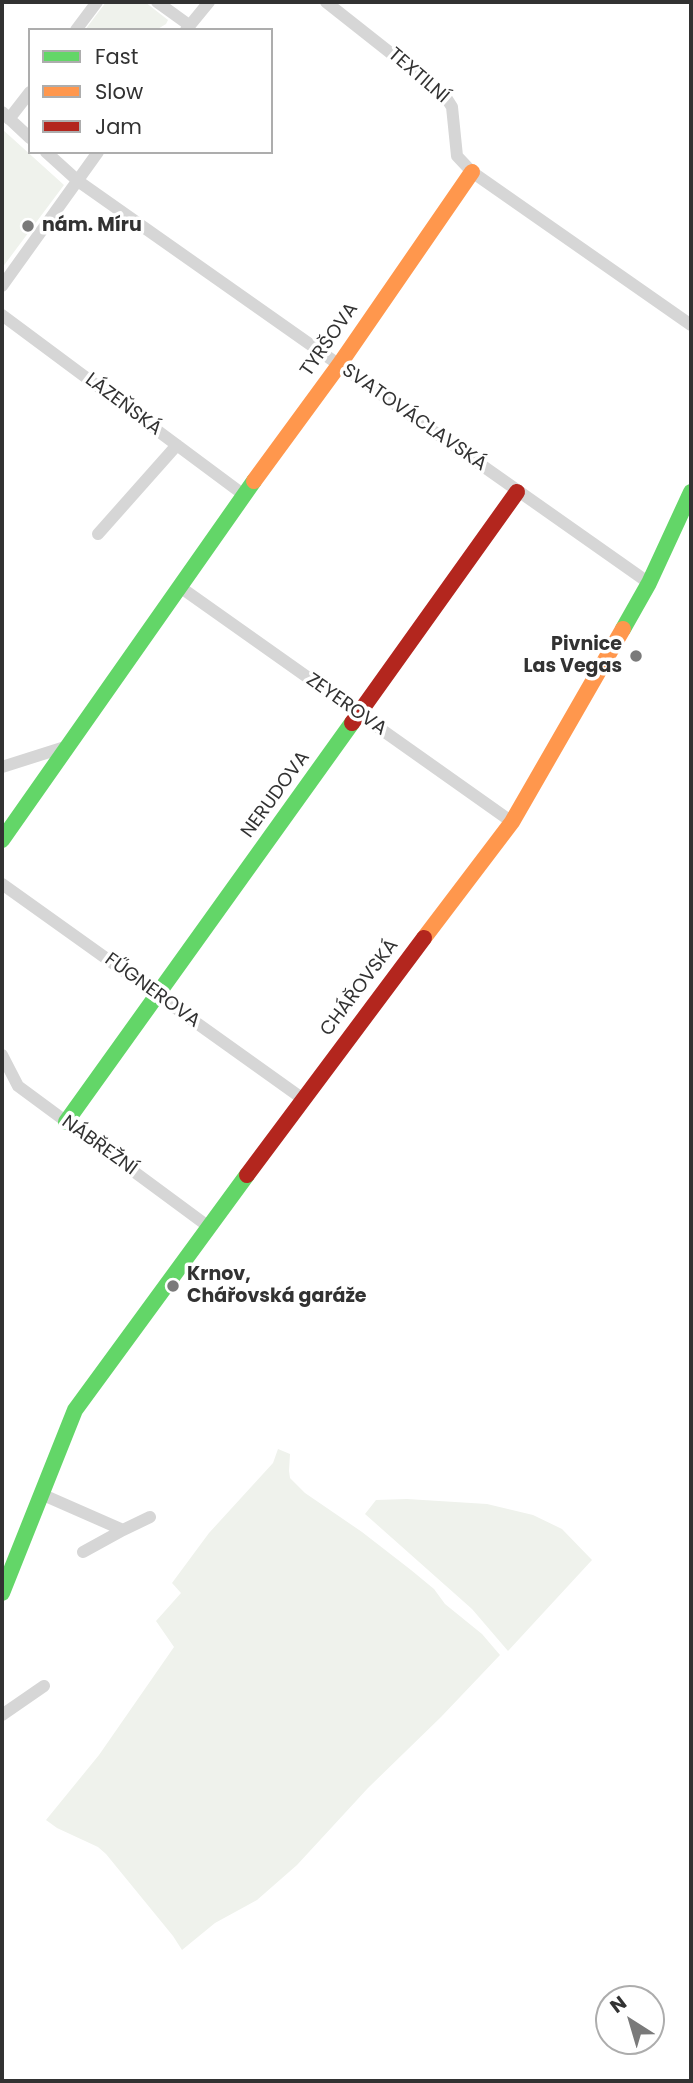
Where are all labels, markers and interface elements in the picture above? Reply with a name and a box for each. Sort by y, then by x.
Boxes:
legend [28,28,273,154]
text: Fast [95,42,138,71]
street label: TEXTILNÍ [383,43,453,109]
text: Slow [95,77,143,106]
text: Jam [95,112,142,141]
place label: nám. Míru [42,215,142,237]
marker: nám. Míru [20,218,36,234]
street label: TYRŠOVA [296,299,364,381]
street label: SVATOVÁCLAVSKÁ [337,359,491,477]
street label: LÁZEŇSKÁ [80,369,166,441]
place label: Pivnice Las Vegas [523,634,622,678]
marker: Pivnice Las Vegas [628,648,644,664]
street label: ZEYEROVA [301,669,391,741]
street label: NERUDOVA [237,747,315,843]
street label: CHÁŘOVSKÁ [316,935,404,1041]
street label: FŰGNEROVA [100,949,204,1033]
street label: NÁBŘEŽNÍ [57,1111,141,1181]
place label: Krnov, Chářovská garáže [187,1264,367,1308]
marker: Krnov, Chářovská garáže [165,1278,181,1294]
north arrow [595,1985,665,2055]
text: N [604,1989,632,2020]

